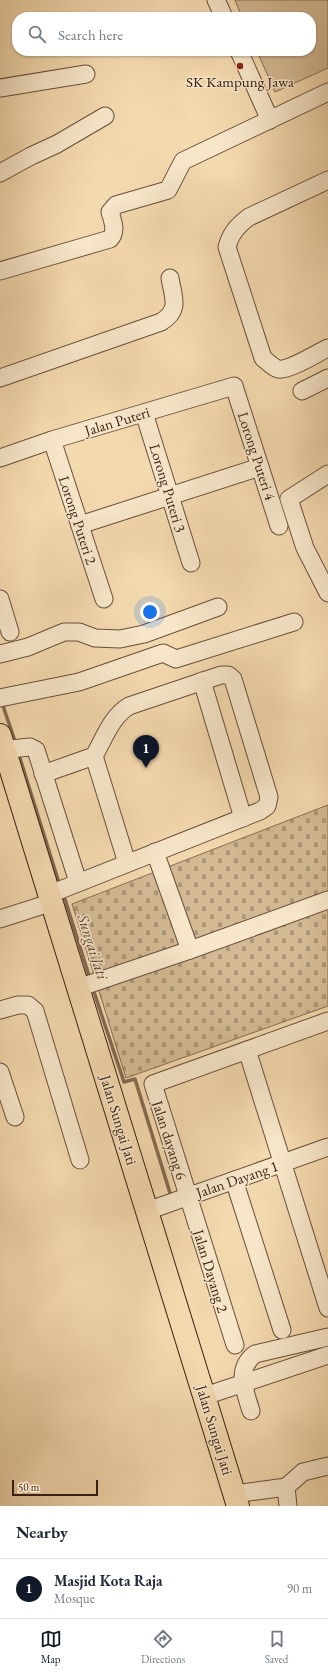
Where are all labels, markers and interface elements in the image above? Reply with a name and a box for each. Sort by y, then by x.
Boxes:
search box [12,12,316,56]
icon: search [26,23,48,45]
text: Search here [58,25,123,44]
marker: SK Kampung Jawa [235,61,245,71]
place label: SK Kampung Jawa [186,72,294,91]
street label: Jalan Puteri [80,402,152,440]
street label: Lorong Puteri 4 [234,409,280,503]
street label: Lorong Puteri 3 [146,441,190,535]
street label: Lorong Puteri 2 [55,473,101,567]
your location [140,602,160,622]
pin: 1 [133,735,159,768]
water label: Sungai Jati [72,911,114,984]
street label: Jalan Sungai Jati [96,1071,142,1168]
street label: Jalan dayang 6 [148,1096,192,1182]
street label: Jalan Dayang 1 [191,1156,281,1203]
street label: Jalan Dayang 2 [189,1225,233,1316]
street label: Jalan Sungai Jati [192,1381,238,1478]
scale bar [12,1478,98,1497]
text: 50 m [18,1480,39,1494]
text: Nearby [16,1521,68,1543]
text: Masjid Kota Raja [54,1571,163,1590]
text: 1 [26,1580,32,1597]
text: 90 m [287,1580,312,1597]
text: Mosque [54,1590,95,1607]
tab: Map [40,1628,62,1666]
tab: Directions [141,1628,185,1666]
tab: Saved [265,1628,288,1666]

